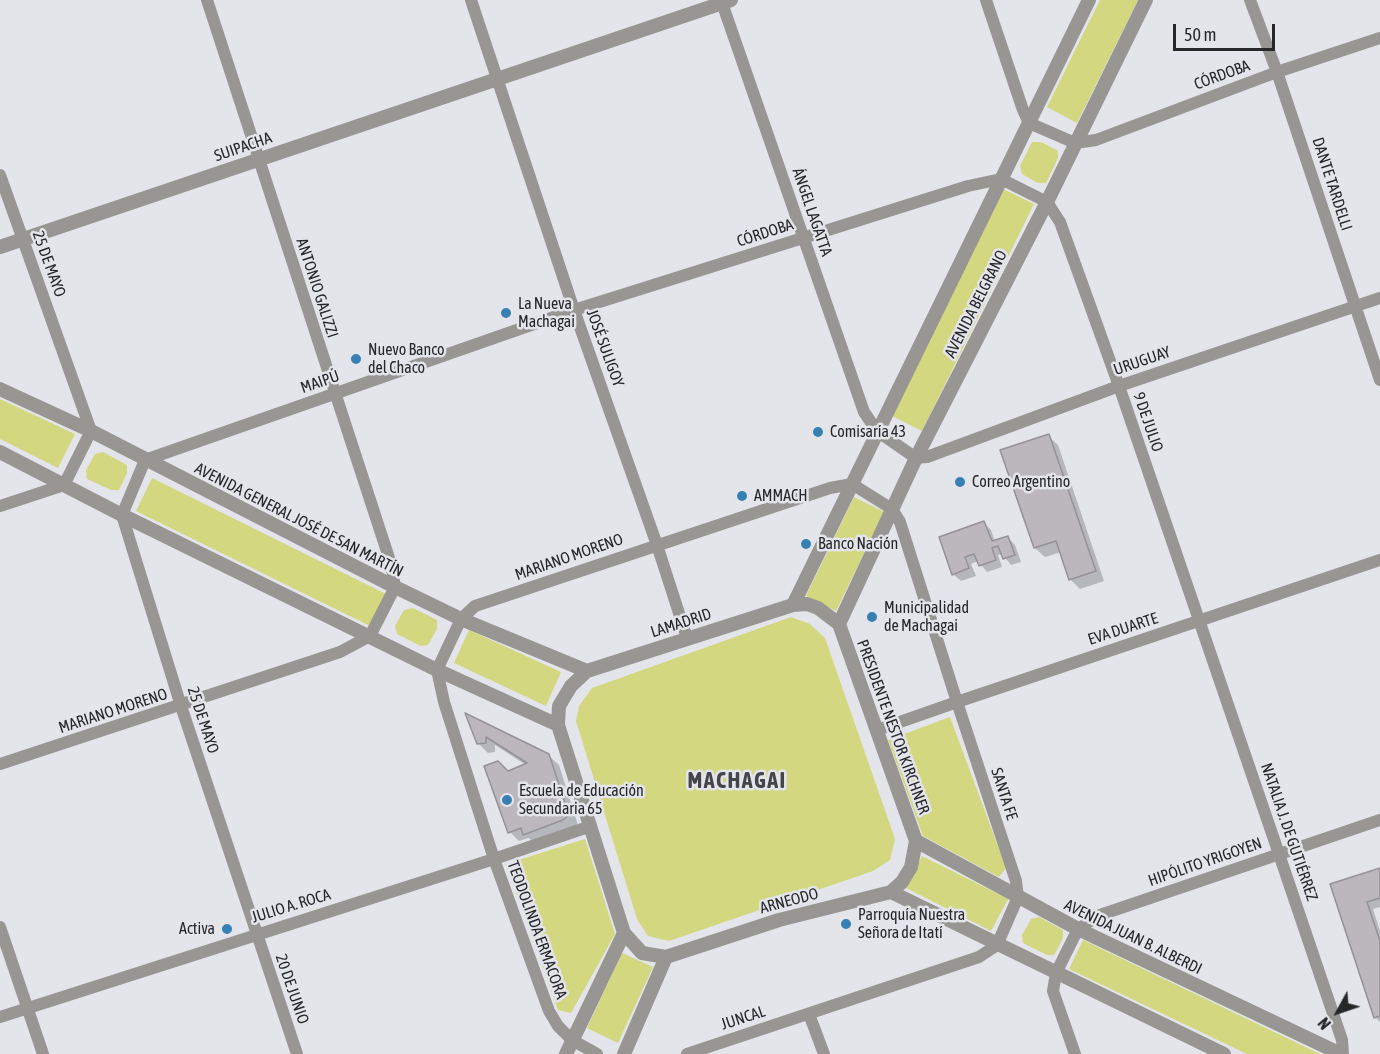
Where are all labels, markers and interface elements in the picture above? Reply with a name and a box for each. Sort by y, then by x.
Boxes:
scale bar [1176,12,1278,50]
text: 50 m [1184,24,1216,45]
street label: CÓRDOBA [1191,56,1253,94]
street label: SUIPACHA [212,128,274,166]
street label: DANTE TARDELLI [1308,135,1356,233]
street label: ÁNGEL LAGATTA [788,165,836,259]
street label: CÓRDOBA [734,215,796,251]
street label: 25 DE MAYO [28,228,70,300]
street label: ANTONIO GALIZZI [292,236,342,340]
street label: AVENIDA BELGRANO [941,247,1011,361]
place label: La Nueva Machagai [518,294,575,332]
marker: La Nueva Machagai [499,306,513,320]
street label: JOSÉ SULIGOY [582,307,628,389]
place label: Nuevo Banco del Chaco [368,340,445,378]
street label: URUGUAY [1111,342,1173,380]
marker: Nuevo Banco del Chaco [349,352,363,366]
street label: MAIPÚ [298,366,342,398]
street label: 9 DE JULIO [1129,390,1167,454]
place label: Comisaría 43 [830,422,906,442]
marker: Comisaría 43 [811,425,825,439]
street label: AVENIDA GENERAL JOSÉ DE SAN MARTÍN [191,459,407,581]
place label: Correo Argentino [972,472,1070,492]
marker: Correo Argentino [953,475,967,489]
place label: AMMACH [754,486,808,506]
marker: AMMACH [735,489,749,503]
street label: MARIANO MORENO [512,530,626,584]
place label: Banco Nación [818,534,898,554]
marker: Banco Nación [799,537,813,551]
place label: Municipalidad de Machagai [884,598,969,636]
street label: LAMADRID [648,604,714,642]
street label: EVA DUARTE [1086,609,1160,649]
marker: Municipalidad de Machagai [865,610,879,624]
street label: PRESIDENTE NESTOR KIRCHNER [852,637,934,817]
street label: MARIANO MORENO [56,684,170,738]
street label: 25 DE MAYO [183,684,223,756]
street label: NATALIA J. DE GUTIÉRREZ [1256,760,1322,904]
street label: SANTA FE [987,766,1021,822]
district label: MACHAGAI [687,768,787,794]
place label: Escuela de Educación Secundaria 65 [519,781,644,819]
marker: Escuela de Educación Secundaria 65 [500,793,514,807]
street label: HIPÓLITO YRIGOYEN [1146,834,1264,890]
street label: TEODOLINDA ERMACORA [503,858,571,1002]
street label: ARNEODO [758,884,820,918]
street label: JULIO A. ROCA [249,885,333,927]
street label: AVENIDA JUAN B. ALBERDI [1061,895,1205,979]
place label: Parroquía Nuestra Señora de Itatí [858,905,965,943]
marker: Parroquía Nuestra Señora de Itatí [839,917,853,931]
place label: Activa [179,919,215,939]
marker: Activa [220,922,234,936]
street label: 20 DE JUNIO [271,952,313,1026]
north arrow [1308,982,1368,1042]
street label: JUNCAL [719,1002,767,1034]
text: N [1314,1014,1334,1033]

